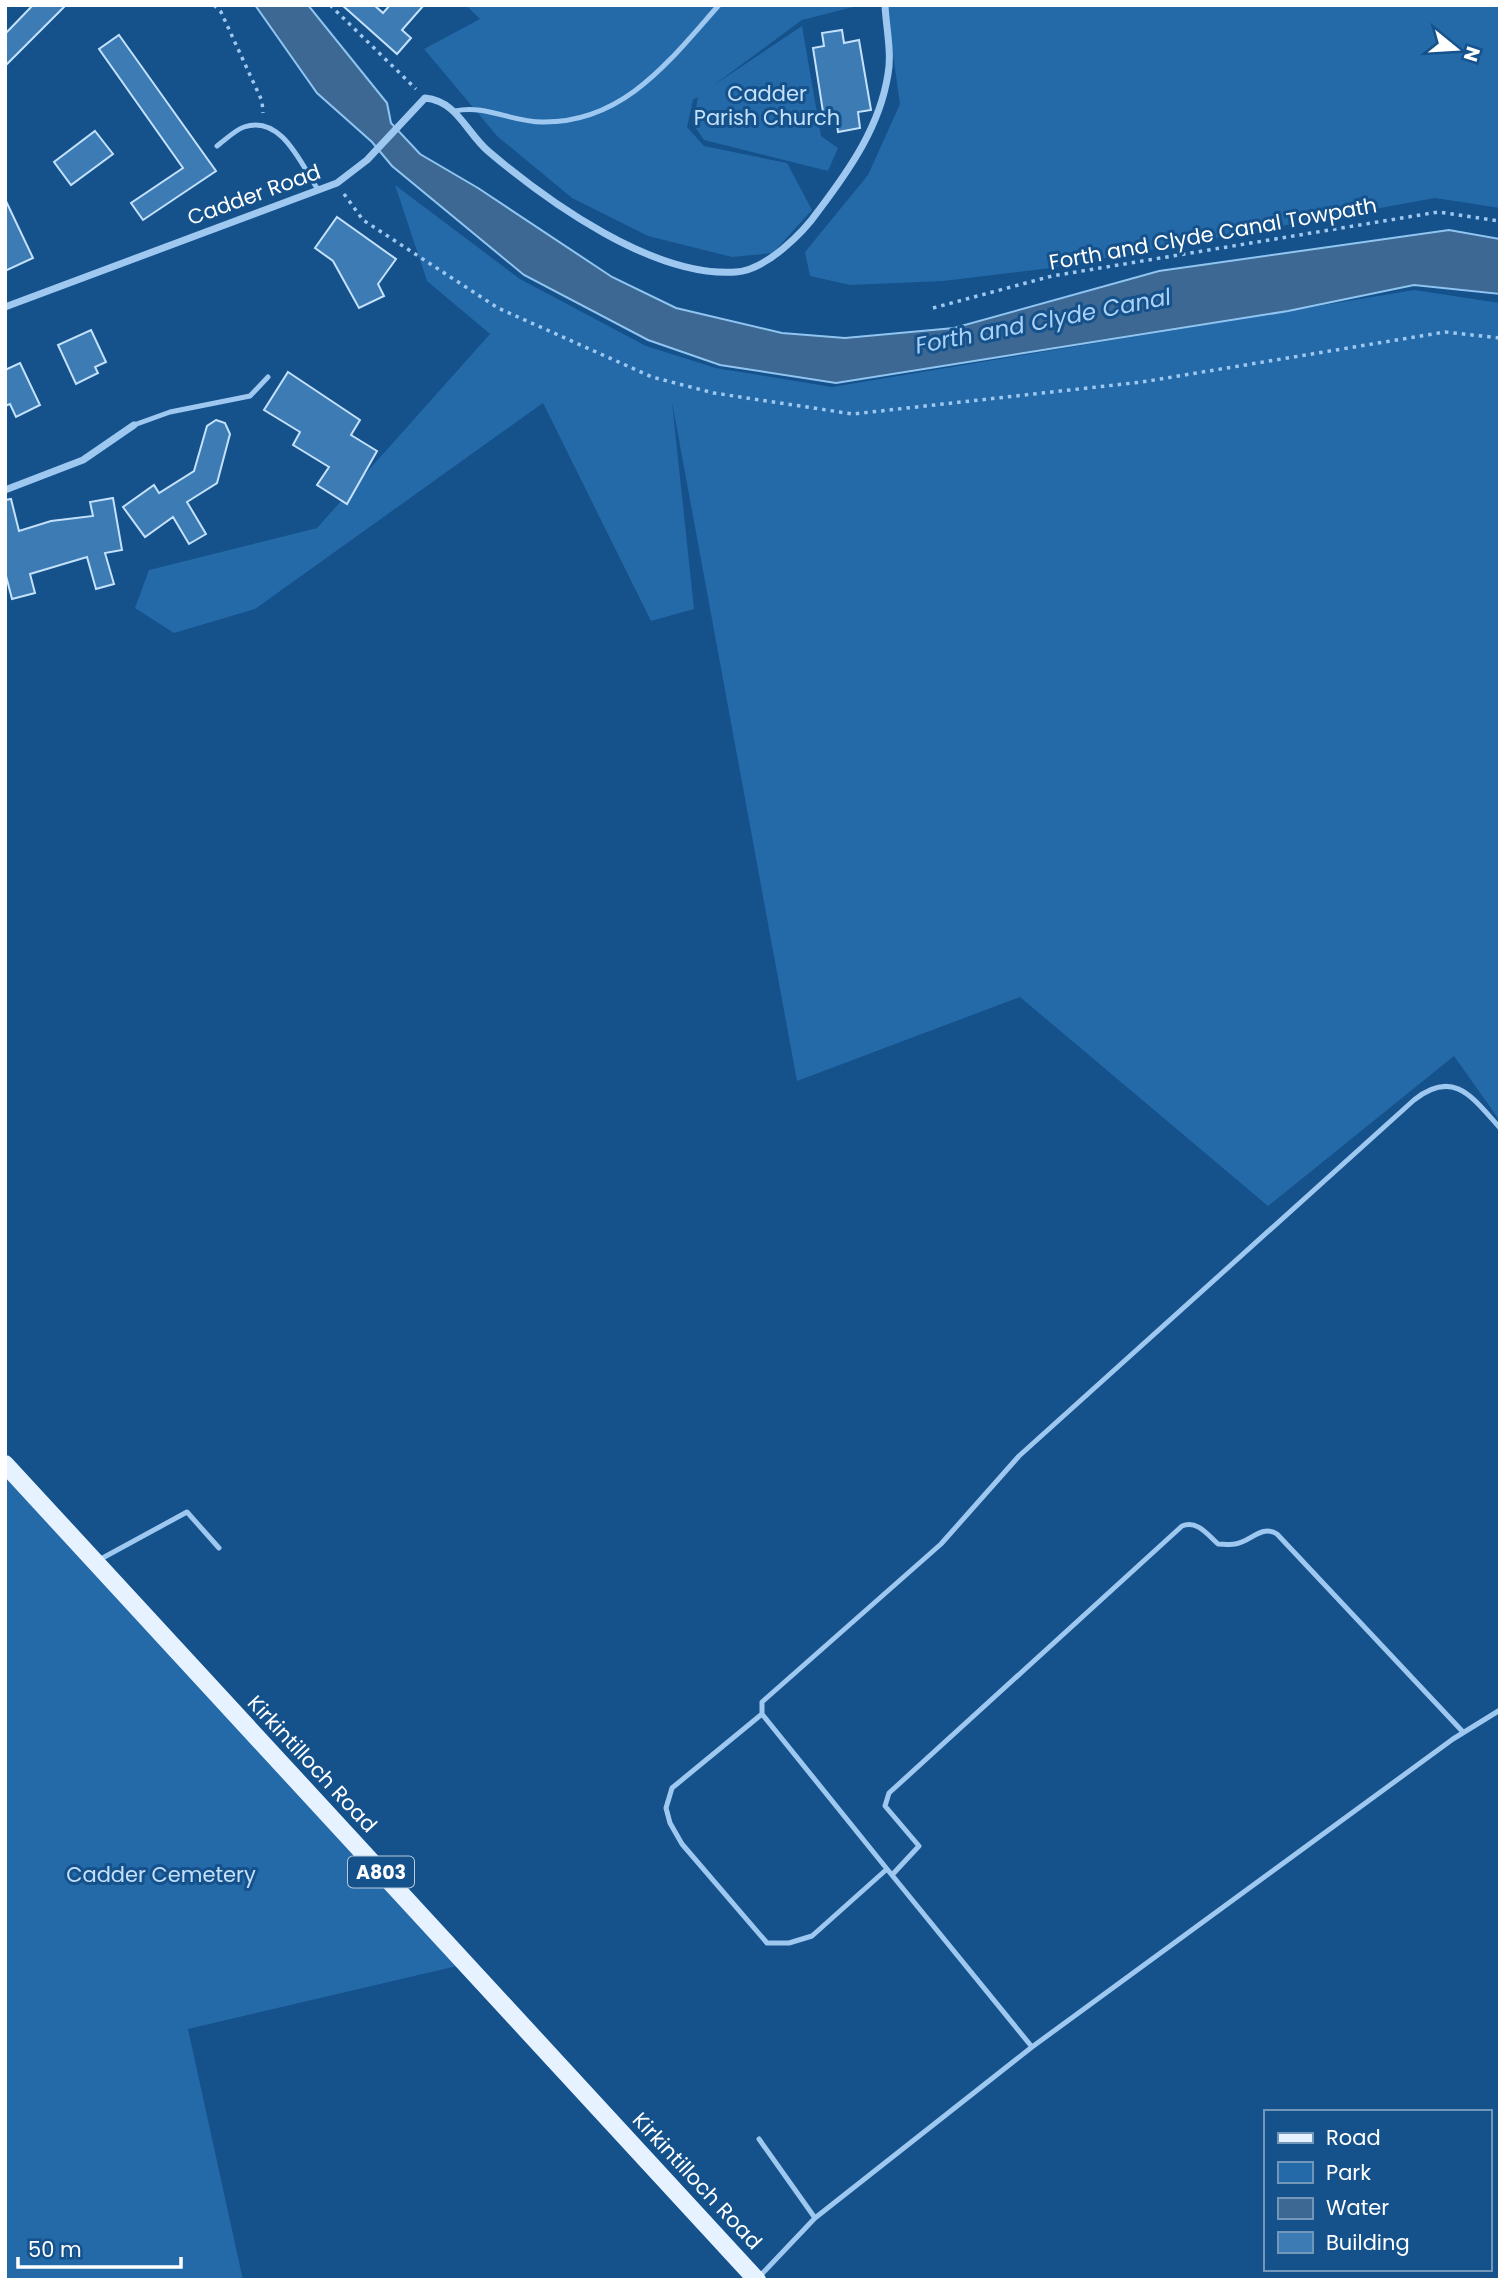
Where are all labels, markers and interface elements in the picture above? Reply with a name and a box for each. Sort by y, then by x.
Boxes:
north arrow [1421,14,1491,84]
text: N [1457,43,1487,65]
park label: Cadder Parish Church [694,79,840,132]
street label: Cadder Road [183,157,325,232]
street label: Forth and Clyde Canal Towpath [1047,190,1379,277]
water label: Forth and Clyde Canal [912,280,1174,361]
street label: Kirkintilloch Road [241,1689,384,1839]
road number: A803 [348,1856,414,1888]
park label: Cadder Cemetery [66,1860,256,1889]
street label: Kirkintilloch Road [626,2106,769,2256]
legend [1264,2110,1491,2271]
text: Road [1326,2123,1381,2152]
text: Park [1326,2158,1371,2187]
text: Water [1326,2193,1389,2222]
scale bar [18,2226,180,2270]
text: Building [1326,2228,1410,2257]
text: 50 m [28,2235,82,2264]

